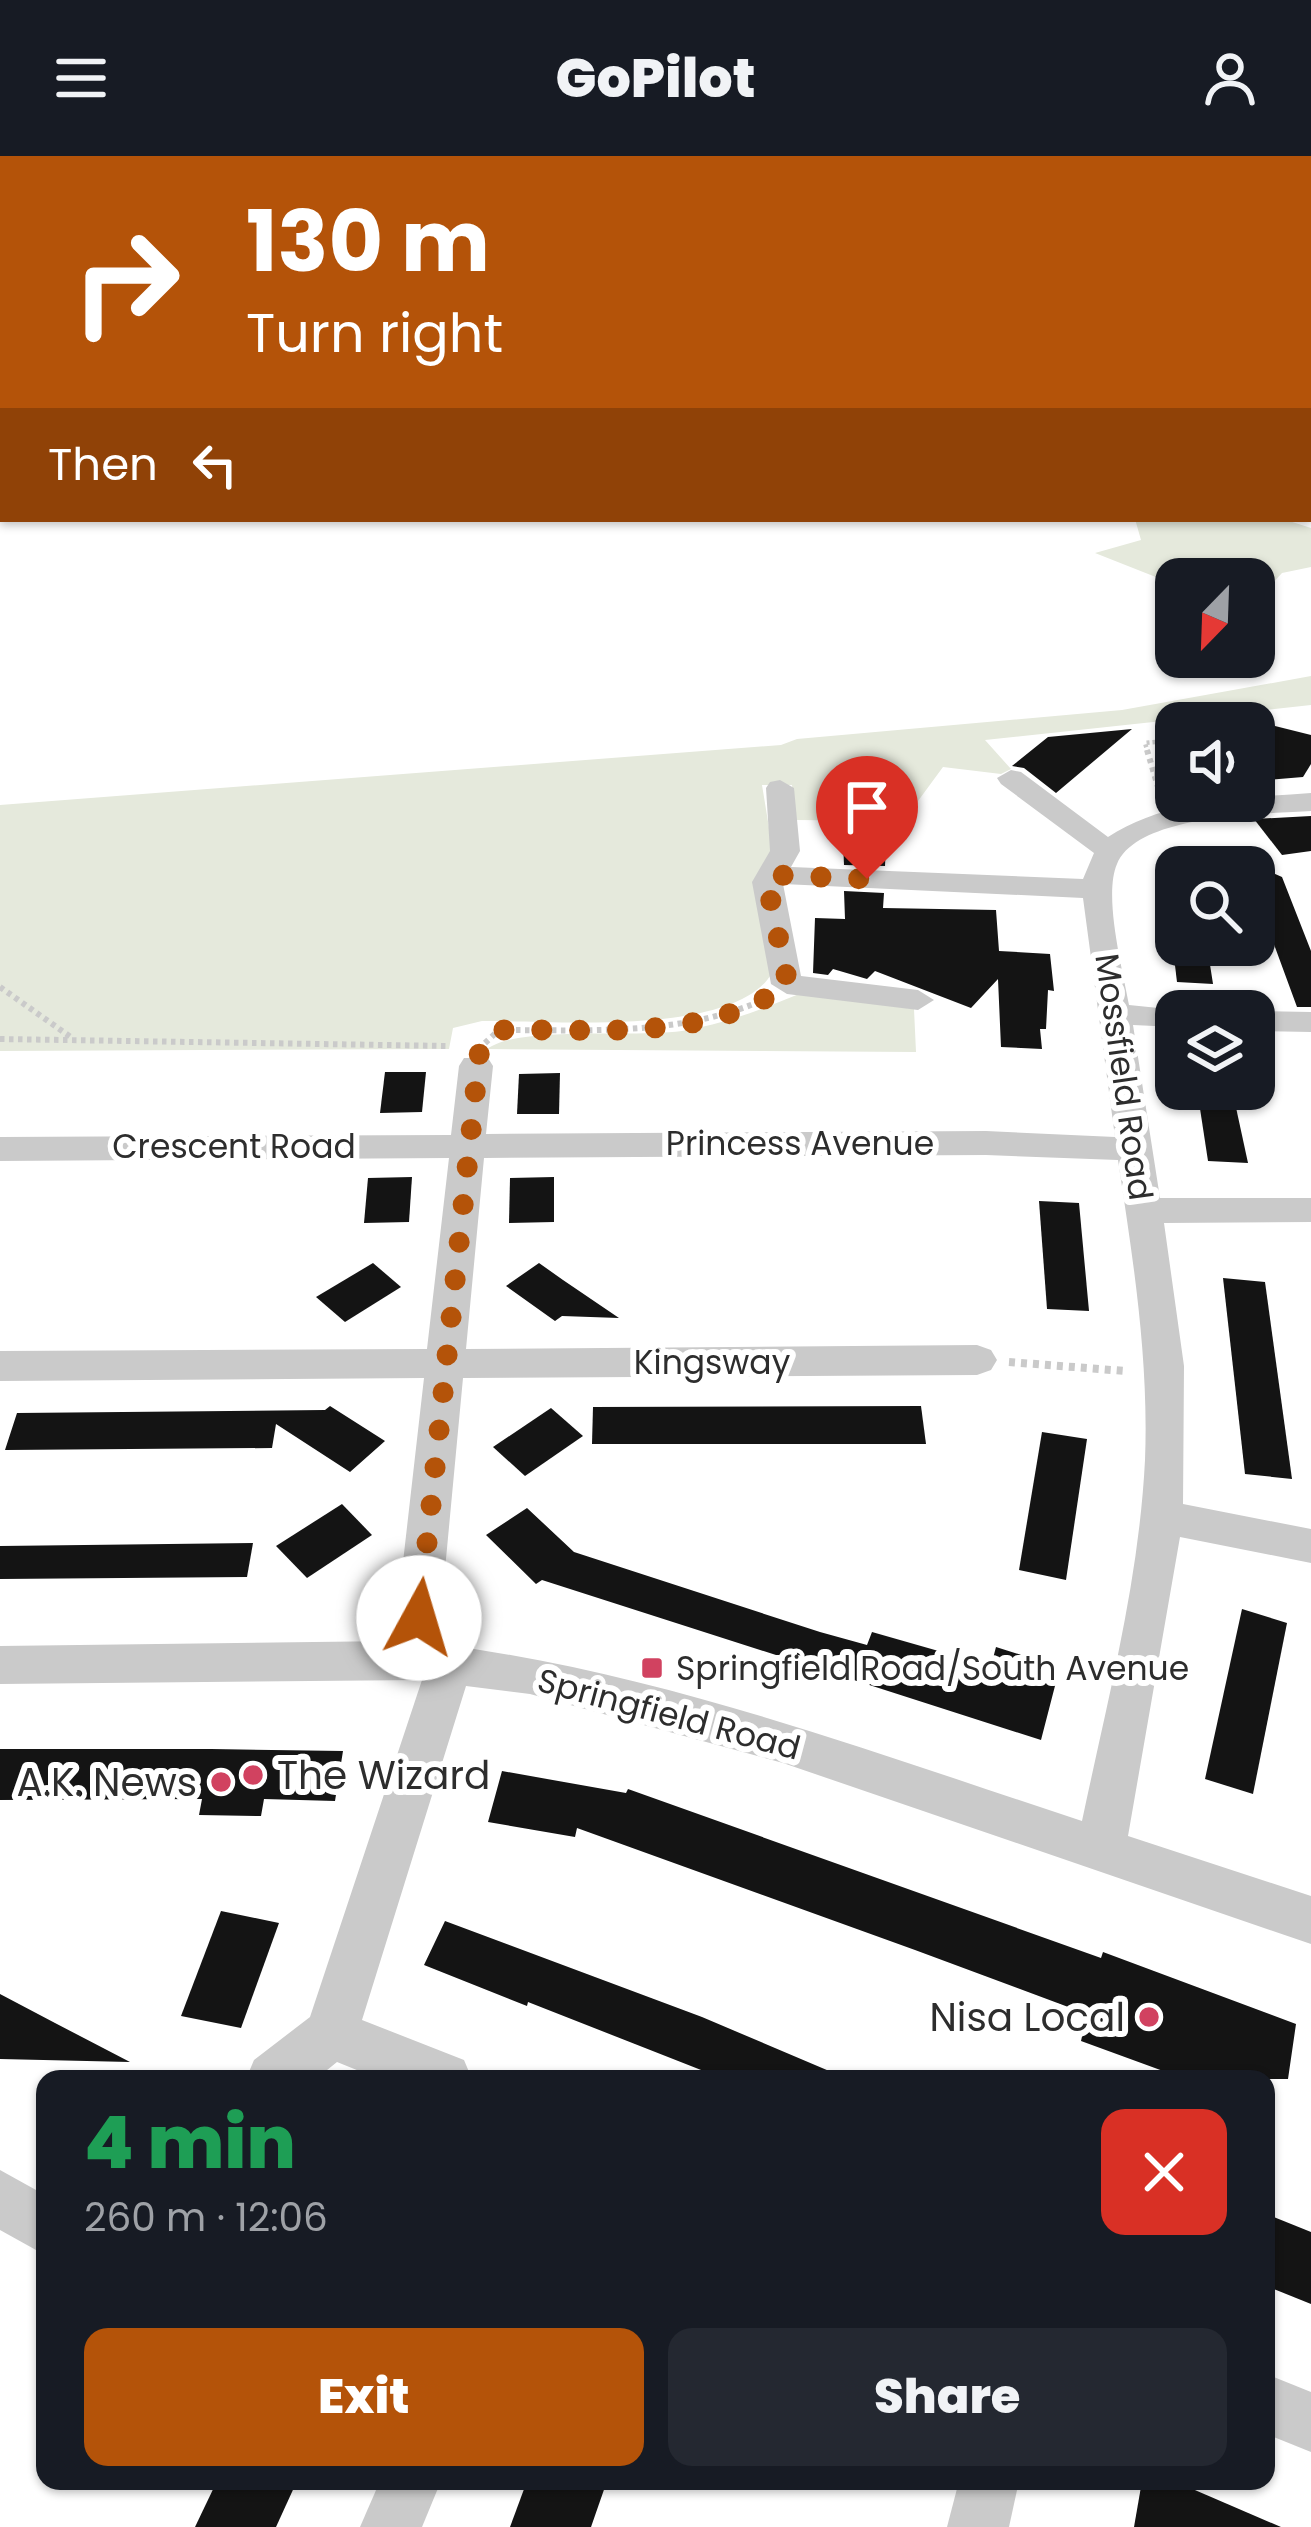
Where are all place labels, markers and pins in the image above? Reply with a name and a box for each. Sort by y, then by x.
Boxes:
pin [816,756,918,879]
place label: Springfield Road/South Avenue [676,1645,1189,1692]
marker: Springfield Road/South Avenue [639,1655,665,1681]
place label: The Wizard [277,1748,490,1803]
place label: A.K. News [17,1755,197,1810]
marker: The Wizard [240,1762,266,1788]
marker: A.K. News [208,1769,234,1795]
place label: Nisa Local [929,1990,1125,2045]
marker: Nisa Local [1136,2004,1162,2030]

